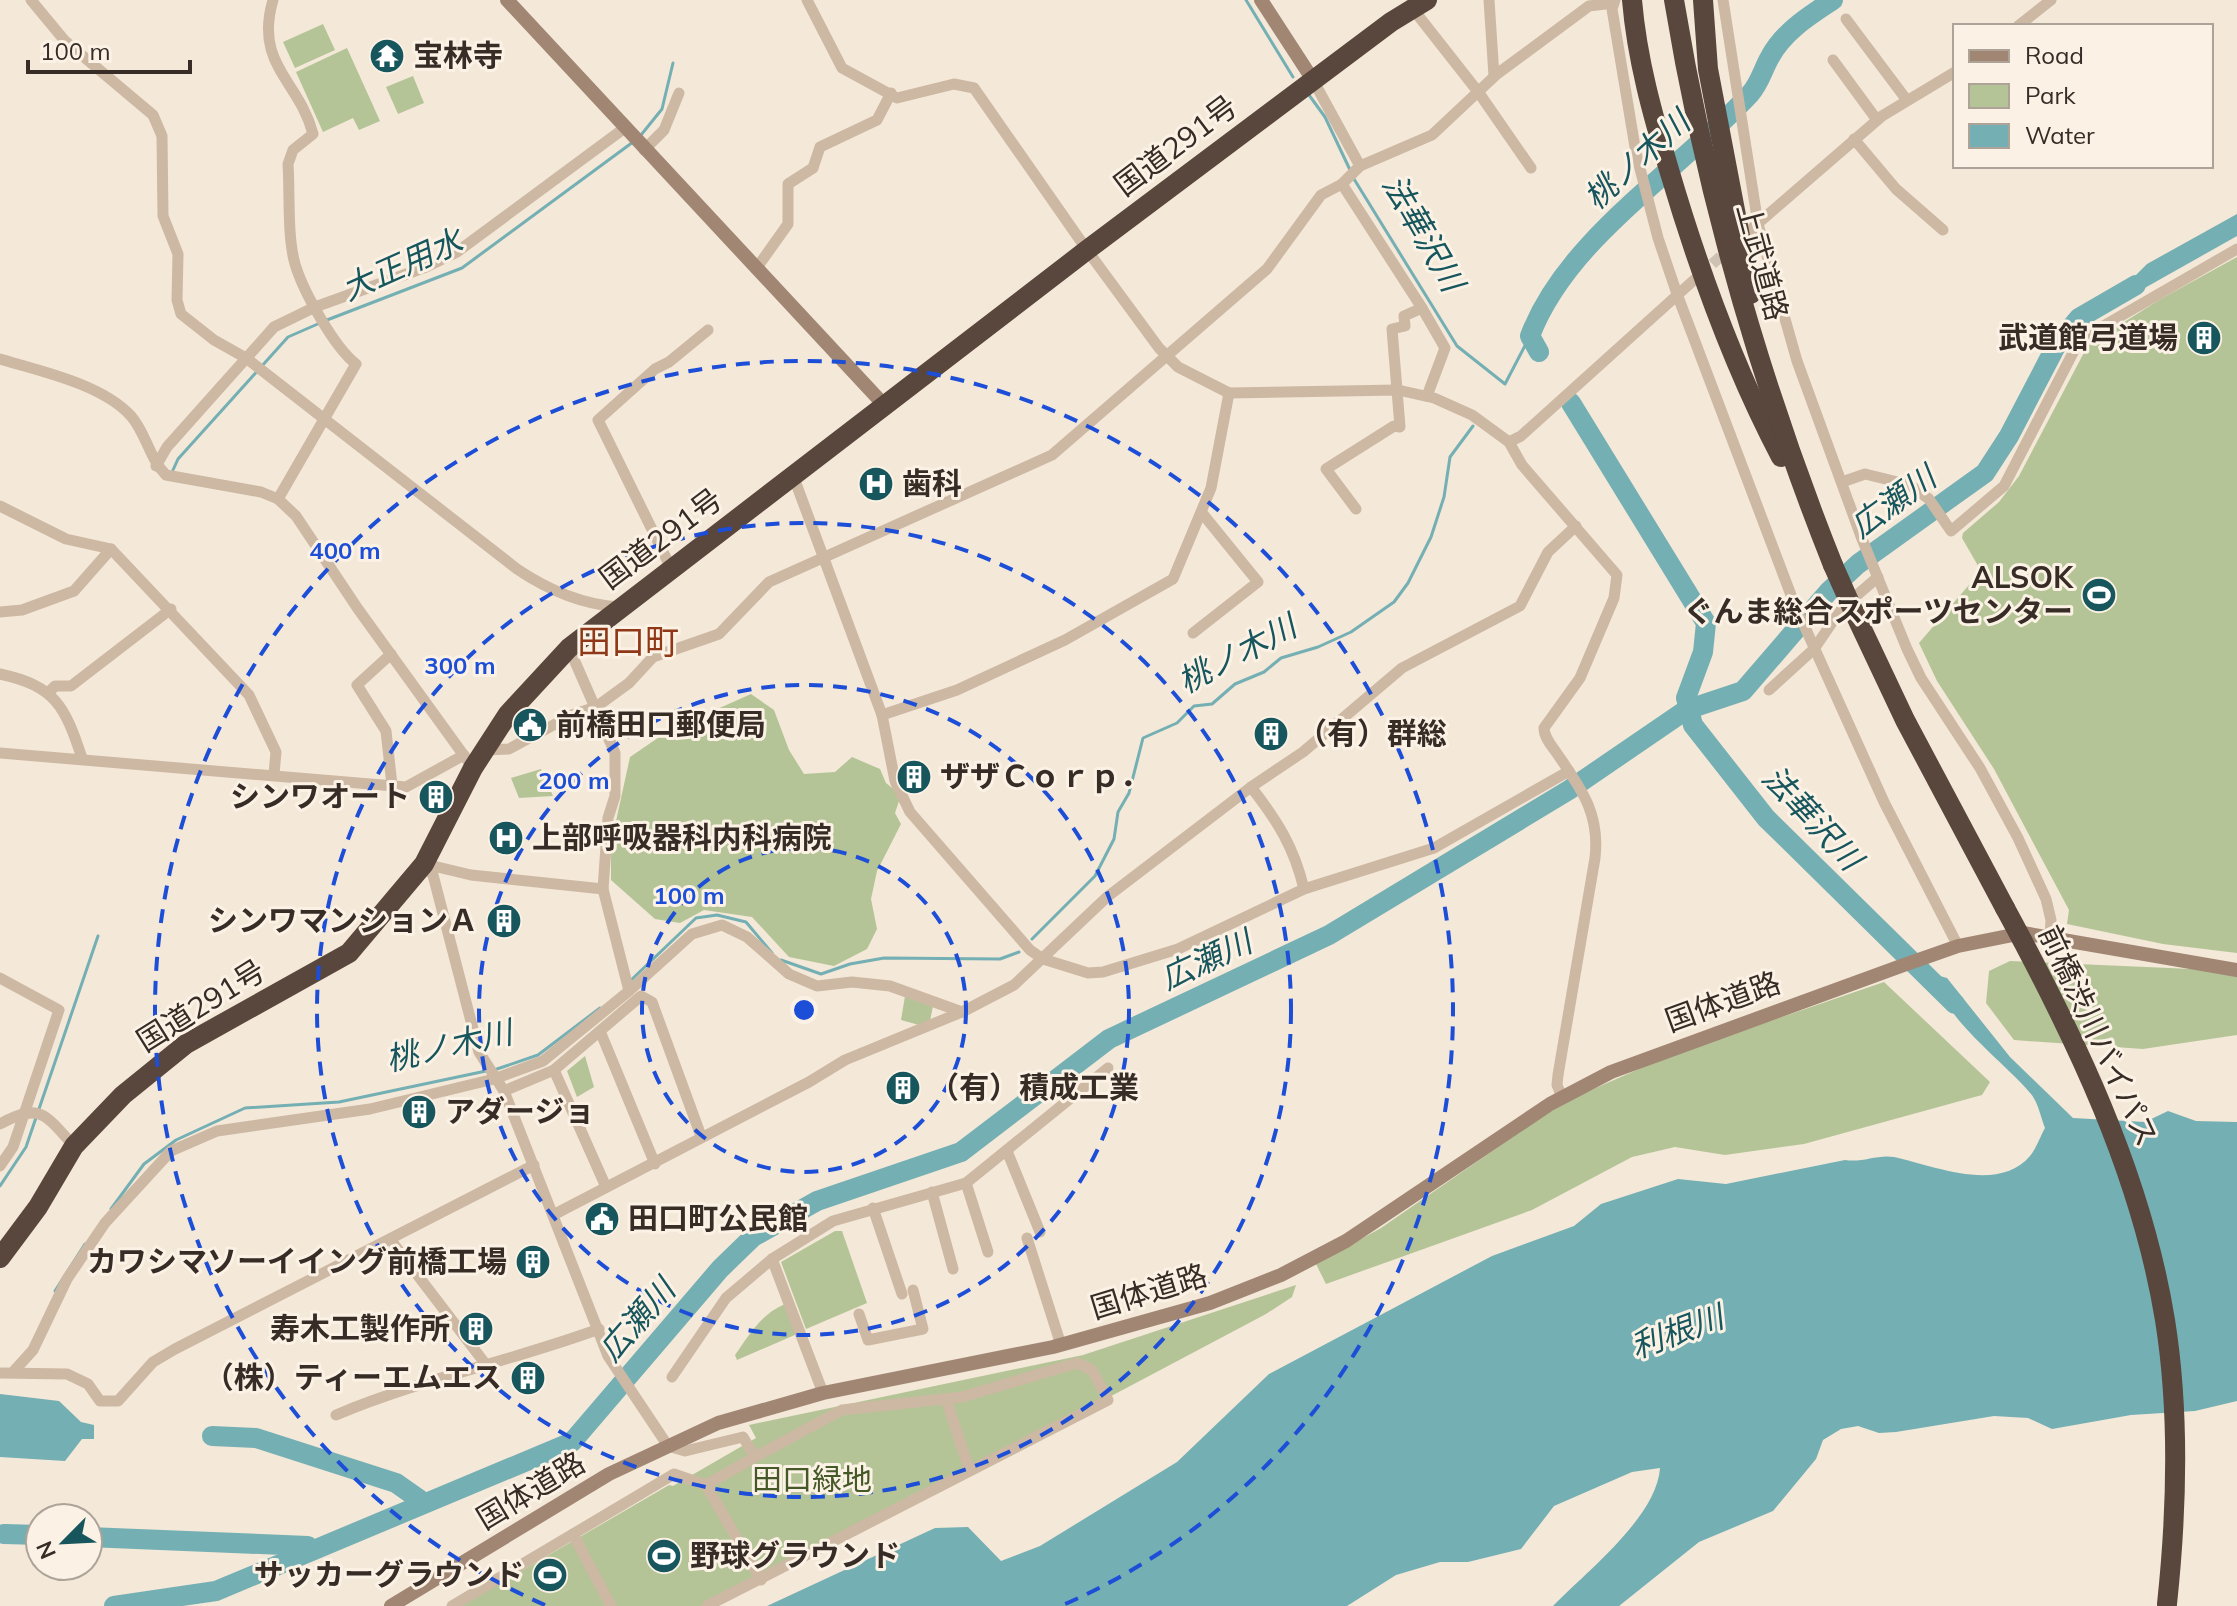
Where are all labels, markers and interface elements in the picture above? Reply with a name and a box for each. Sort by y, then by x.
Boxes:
scale bar [28,24,190,74]
legend [1953,24,2213,168]
text: 100 m [40,36,111,66]
place label: 宝林寺 [413,36,503,74]
temple icon: 宝林寺 [368,37,406,75]
text: Road [2025,40,2084,70]
text: Park [2025,80,2076,110]
street label: 国道291号 [1106,87,1244,204]
water label: 桃ノ木川 [1575,100,1699,217]
text: Water [2025,120,2095,150]
water label: 法華沢川 [1375,167,1475,301]
street label: 上武道路 [1729,199,1797,325]
water label: 大正用水 [335,219,471,308]
place label: 武道館弓道場 [1998,318,2178,356]
building icon: 武道館弓道場 [2185,319,2223,357]
water label: 広瀬川 [1842,455,1945,546]
place label: 歯科 [902,464,962,502]
hospital icon: 歯科 [857,465,895,503]
street label: 国道291号 [591,480,729,597]
text: 400 m [309,535,381,565]
place label: ALSOK ぐんま総合スポーツセンター [1684,558,2074,630]
sports icon: ALSOK ぐんま総合スポーツセンター [2080,576,2118,614]
water label: 桃ノ木川 [1171,604,1305,701]
district label: 田口町 [577,620,679,663]
text: 300 m [424,650,496,680]
place label: 前橋田口郵便局 [556,705,766,743]
public building icon: 前橋田口郵便局 [511,706,549,744]
place label: （有）群総 [1297,714,1447,752]
building icon: （有）群総 [1252,715,1290,753]
place label: ザザＣｏｒｐ． [940,757,1150,795]
water label: 法華沢川 [1754,757,1873,880]
building icon: ザザＣｏｒｐ． [895,758,933,796]
text: 200 m [538,765,610,795]
place label: シンワオート [230,777,410,815]
building icon: シンワオート [417,778,455,816]
place label: 上部呼吸器科内科病院 [532,818,832,856]
hospital icon: 上部呼吸器科内科病院 [487,819,525,857]
text: 100 m [653,880,725,910]
place label: シンワマンションＡ [208,901,478,939]
building icon: シンワマンションＡ [485,902,523,940]
water label: 広瀬川 [1154,919,1260,998]
street label: 前橋渋川バイパス [2031,919,2167,1152]
street label: 国道291号 [129,951,272,1059]
street label: 国体道路 [1660,963,1786,1039]
centre of rings [790,996,818,1024]
water label: 桃ノ木川 [382,1010,519,1079]
place label: （有）積成工業 [929,1068,1139,1106]
building icon: （有）積成工業 [884,1069,922,1107]
place label: アダージョ [445,1092,594,1130]
building icon: アダージョ [400,1093,438,1131]
place label: 田口町公民館 [628,1199,808,1237]
public building icon: 田口町公民館 [583,1200,621,1238]
place label: カワシマソーイイング前橋工場 [87,1242,507,1280]
building icon: カワシマソーイイング前橋工場 [514,1243,552,1281]
street label: 国体道路 [1086,1255,1212,1327]
water label: 広瀬川 [590,1268,685,1369]
water label: 利根川 [1625,1295,1731,1366]
place label: 寿木工製作所 [270,1309,450,1347]
building icon: 寿木工製作所 [457,1310,495,1348]
place label: （株）ティーエムエス [204,1358,502,1396]
building icon: （株）ティーエムエス [509,1359,547,1397]
street label: 国体道路 [469,1443,592,1537]
park label: 田口緑地 [752,1460,872,1498]
north arrow [24,1502,104,1582]
place label: 野球グラウンド [690,1536,900,1574]
text: N [30,1537,62,1563]
sports icon: 野球グラウンド [645,1537,683,1575]
place label: サッカーグラウンド [254,1555,524,1593]
sports icon: サッカーグラウンド [531,1556,569,1594]

